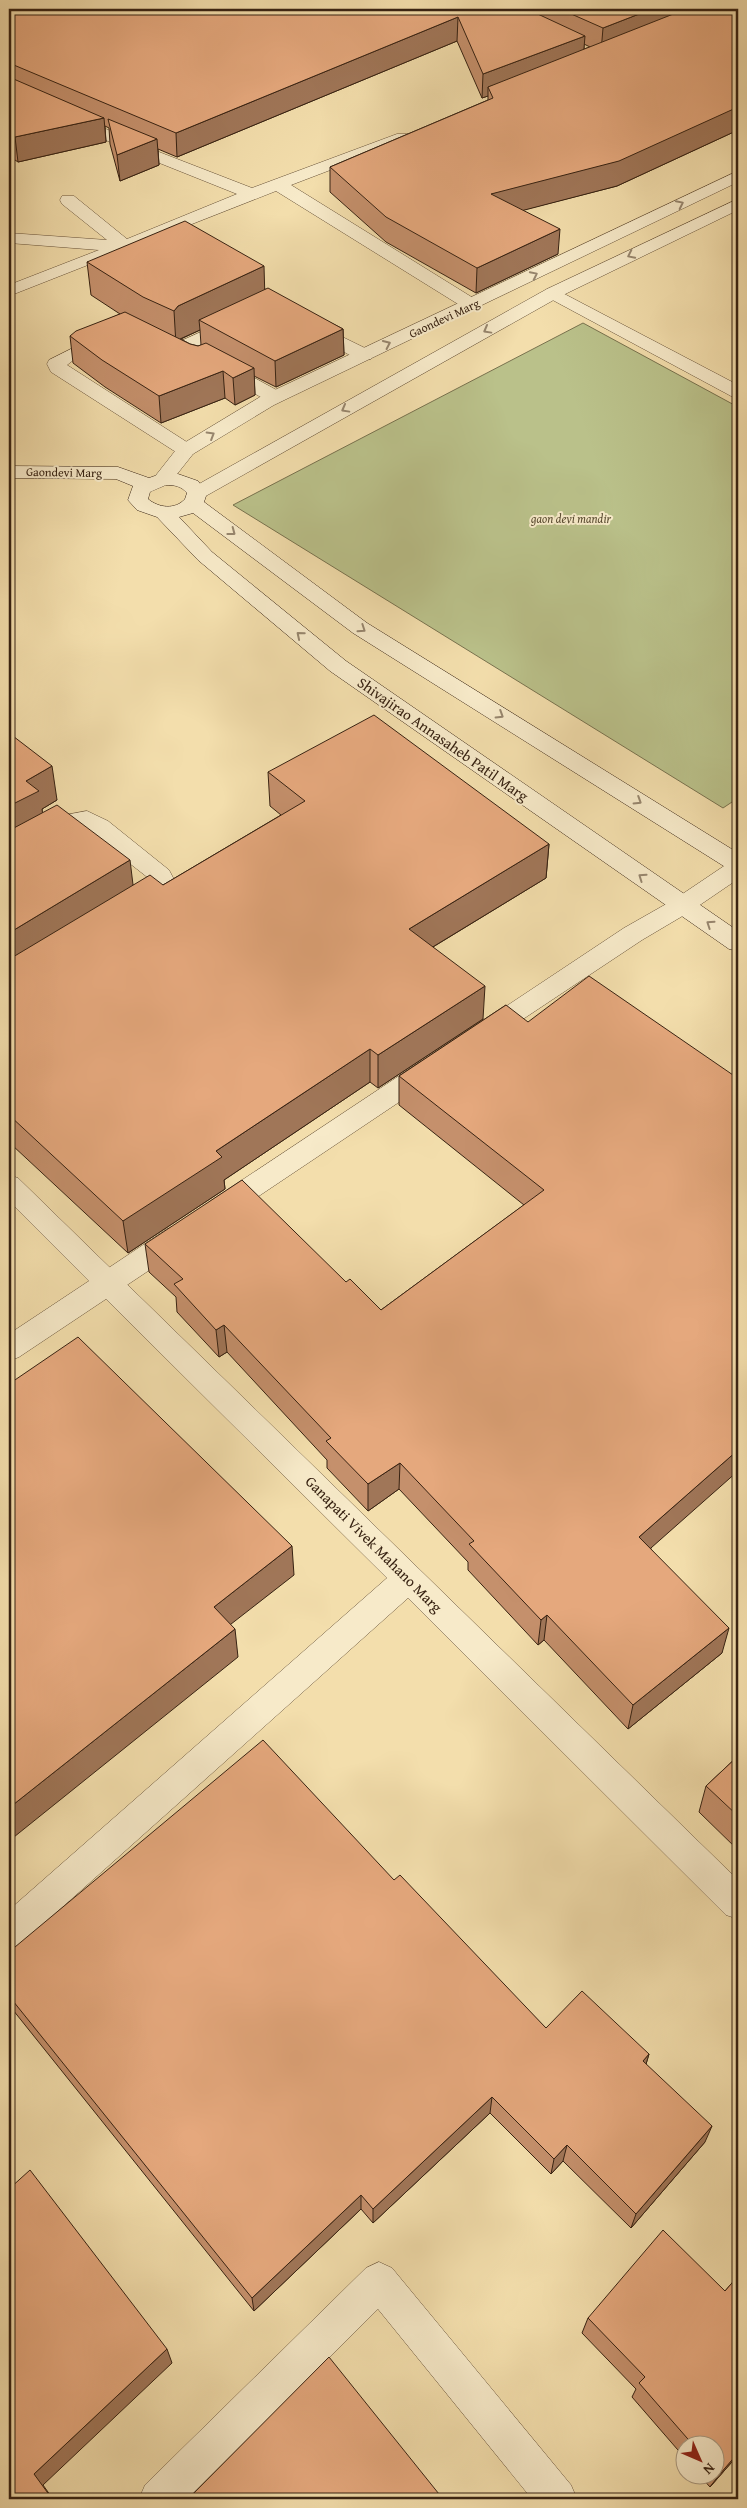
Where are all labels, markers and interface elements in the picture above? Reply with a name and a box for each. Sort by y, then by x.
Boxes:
one-way arrow [675,200,684,211]
one-way arrow [627,249,636,259]
one-way arrow [528,271,537,281]
street label: Gaondevi Marg [406,294,482,342]
one-way arrow [483,323,492,333]
one-way arrow [382,340,391,351]
one-way arrow [342,403,351,413]
one-way arrow [206,431,215,441]
street label: Gaondevi Marg [26,463,102,481]
park label: gaon devi mandir [530,510,611,527]
one-way arrow [226,526,236,535]
one-way arrow [357,623,366,632]
one-way arrow [297,632,306,641]
street label: Shivajirao Annasaheb Patil Marg [353,672,533,807]
one-way arrow [494,709,503,719]
one-way arrow [632,795,641,805]
one-way arrow [639,874,648,883]
one-way arrow [707,921,716,930]
street label: Ganapati Vivek Mahano Marg [301,1471,448,1618]
north arrow [674,2436,724,2486]
text: N [698,2459,720,2480]

